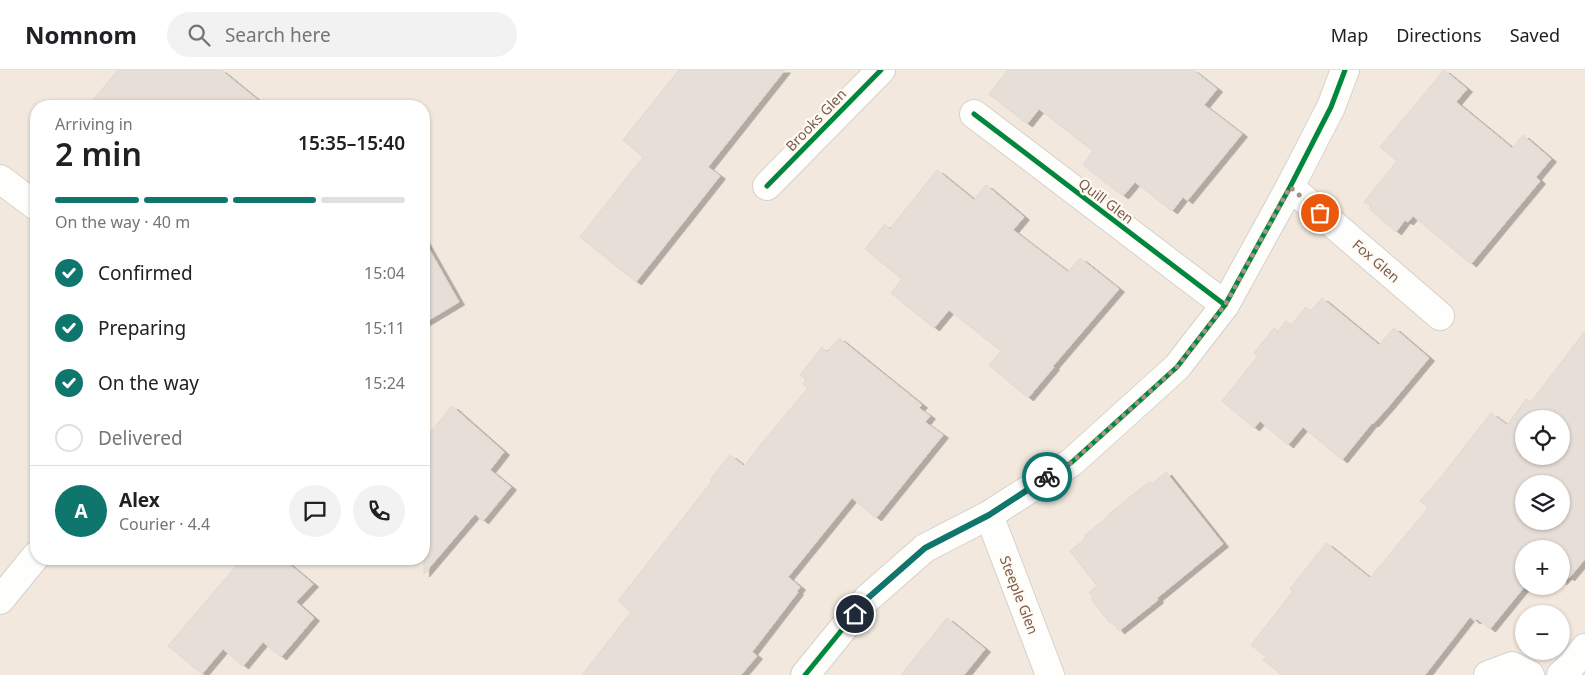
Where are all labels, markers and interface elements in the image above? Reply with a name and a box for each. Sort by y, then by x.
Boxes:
search box [167,12,517,57]
text: Nomnom [25,18,137,51]
icon: search [185,21,213,49]
text: Search here [225,22,331,48]
text: Map [1331,23,1368,47]
text: Directions [1396,23,1482,47]
text: Saved [1510,23,1560,47]
street label: Brooks Glen [781,84,850,155]
text: Arriving in [55,113,133,135]
text: 15:35–15:40 [298,130,405,156]
text: 2 min [55,132,142,175]
street label: Quill Glen [1075,174,1138,228]
pin [1299,192,1341,234]
icon: bag [1306,199,1334,227]
text: On the way · 40 m [55,211,190,233]
street label: Fox Glen [1349,235,1404,286]
icon: check [55,259,83,287]
text: Confirmed [98,260,193,286]
text: 15:04 [364,262,405,284]
icon: check [55,314,83,342]
text: Preparing [98,315,186,341]
text: 15:11 [364,317,405,339]
icon: check [55,369,83,397]
text: On the way [98,370,199,396]
text: 15:24 [364,372,405,394]
map controls [1515,410,1570,660]
button: locate [1515,410,1570,465]
text: Delivered [98,425,183,451]
courier [1022,452,1072,502]
icon: bike [1033,463,1061,491]
button: layers [1515,475,1570,530]
button: chat [289,485,341,537]
button: phone [353,485,405,537]
text: Alex [119,487,160,513]
text: A [74,498,88,524]
text: Courier · 4.4 [119,513,210,535]
button: + [1515,540,1570,595]
street label: Steeple Glen [996,553,1043,637]
pin [834,593,876,635]
icon: home [841,600,869,628]
button: − [1515,605,1570,660]

